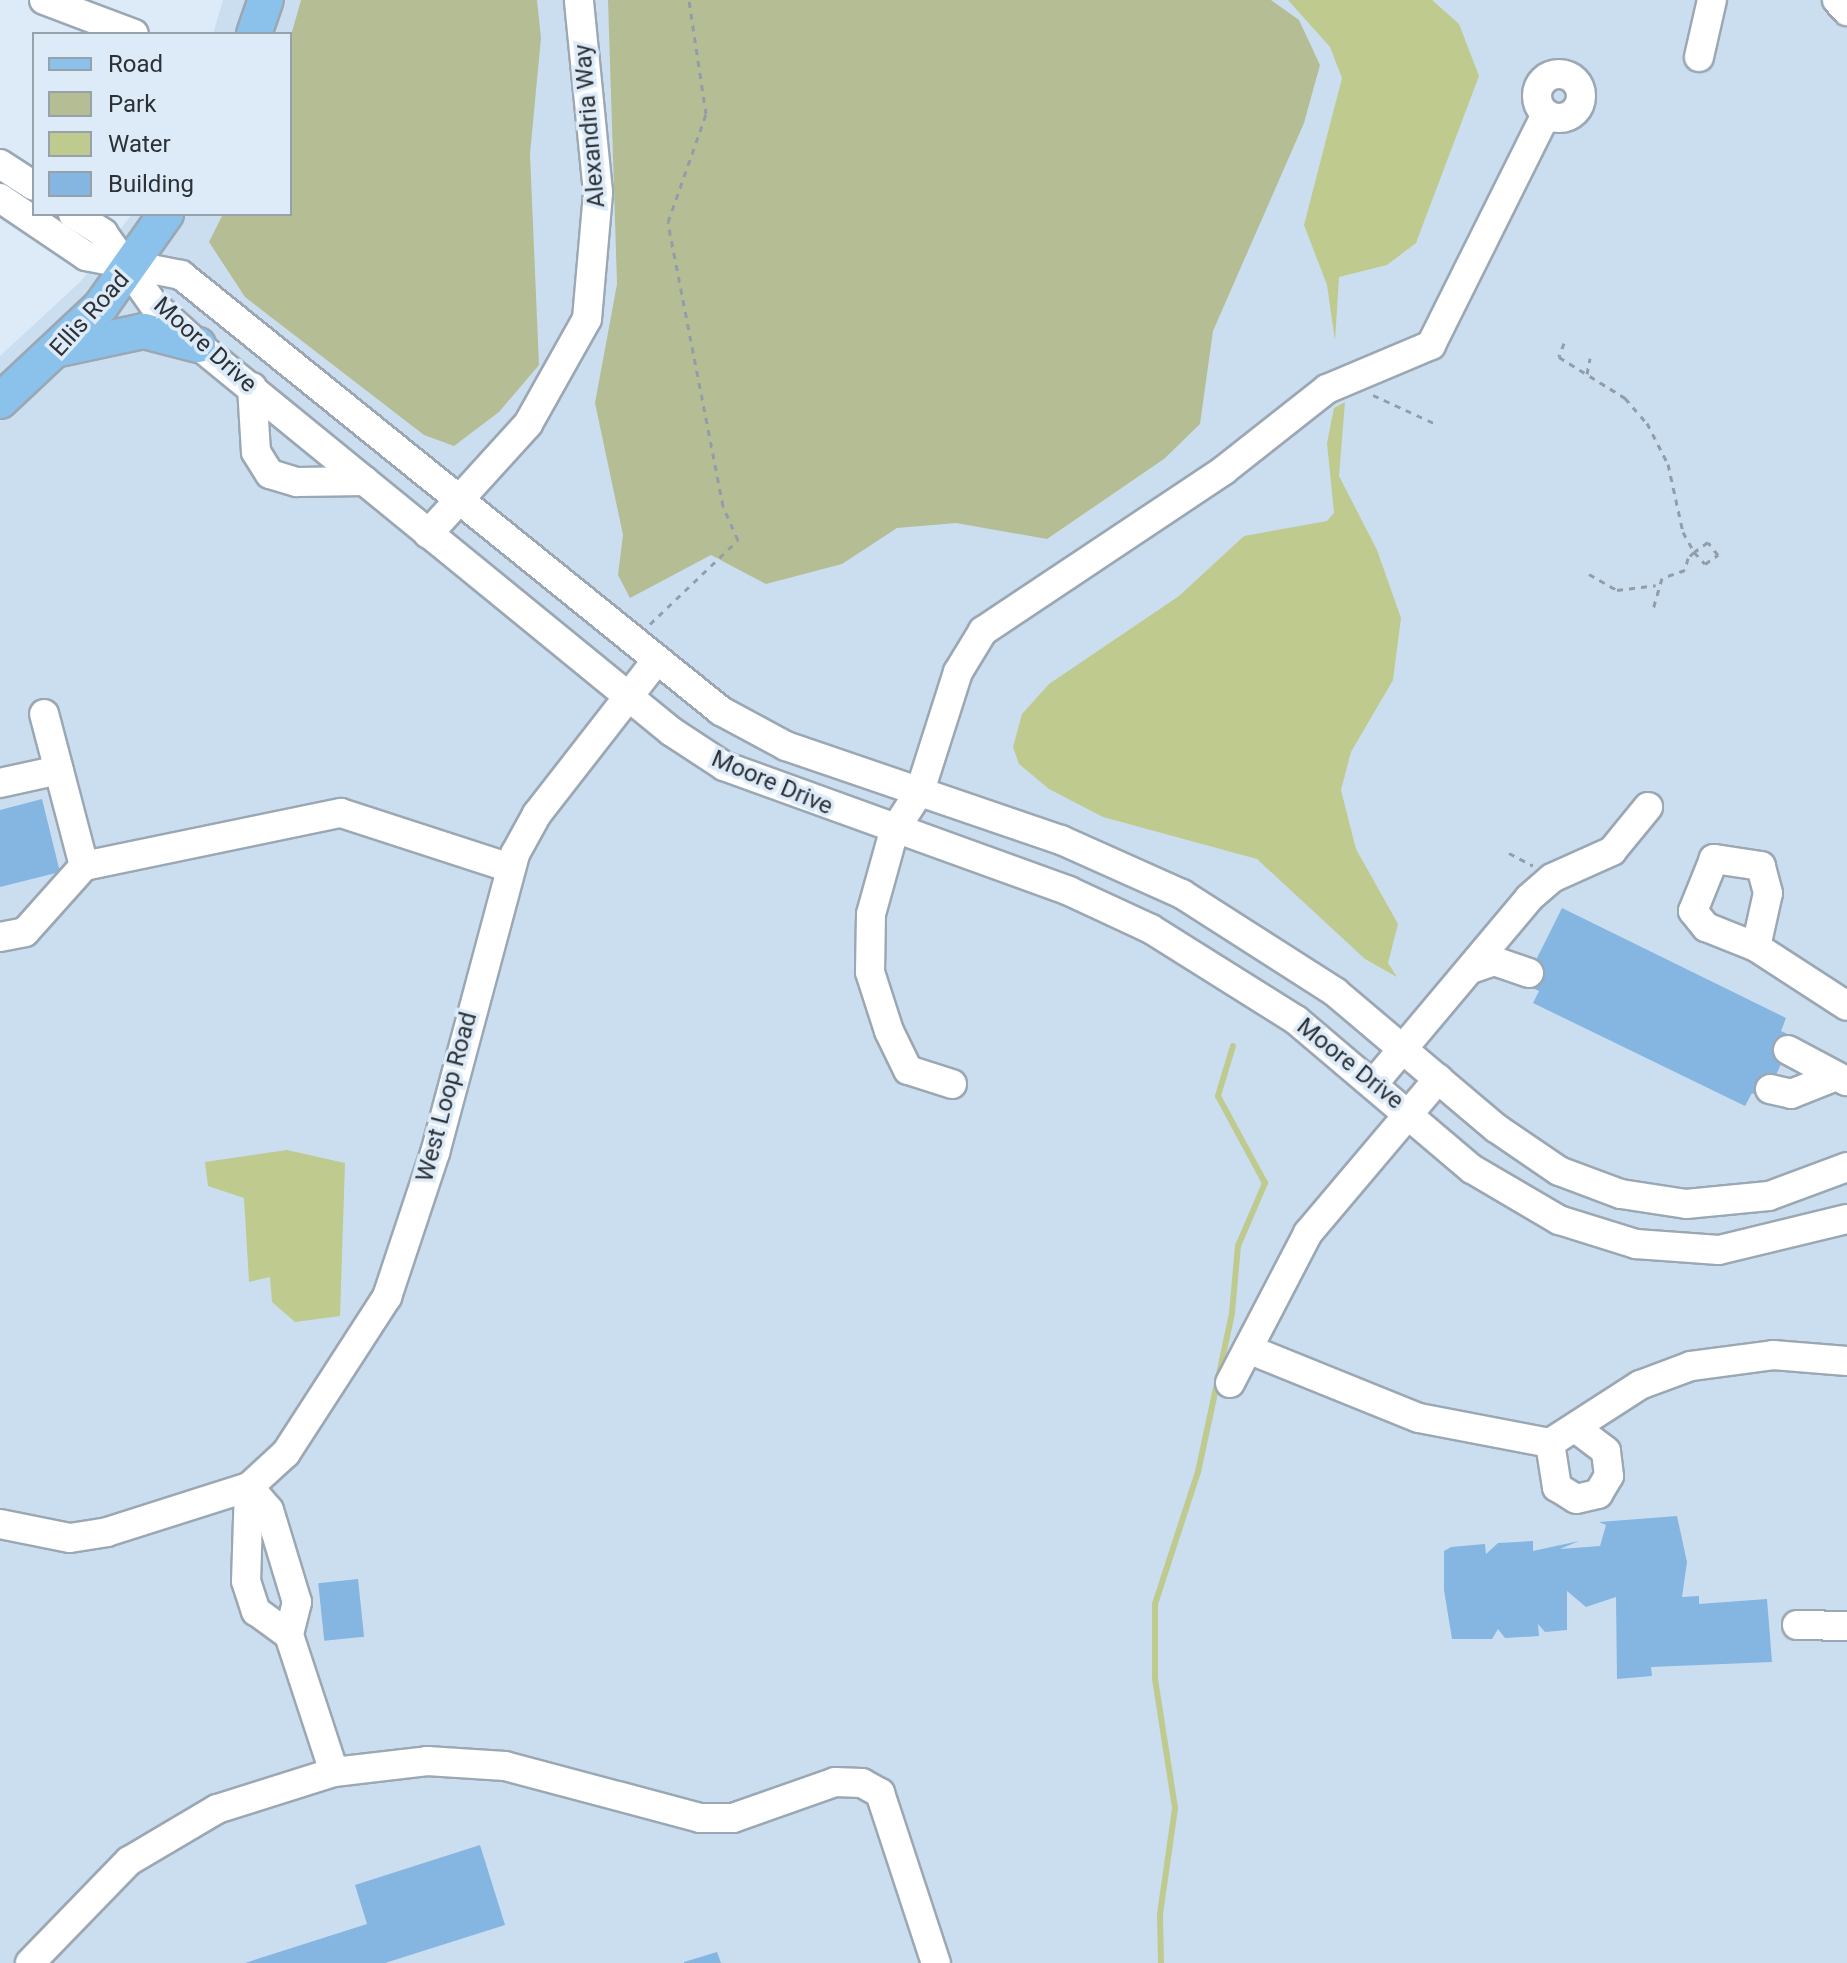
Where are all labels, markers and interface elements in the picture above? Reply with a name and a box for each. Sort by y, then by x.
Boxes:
legend [32,32,292,216]
street label: Alexandria Way [569,43,611,209]
text: Road [108,50,163,78]
text: Park [108,90,156,118]
text: Water [108,130,171,158]
text: Building [108,170,194,198]
street label: Ellis Road [44,266,136,362]
street label: Moore Drive [147,291,263,399]
street label: Moore Drive [707,745,837,821]
street label: West Loop Road [410,1009,484,1185]
street label: Moore Drive [1291,1012,1409,1116]

